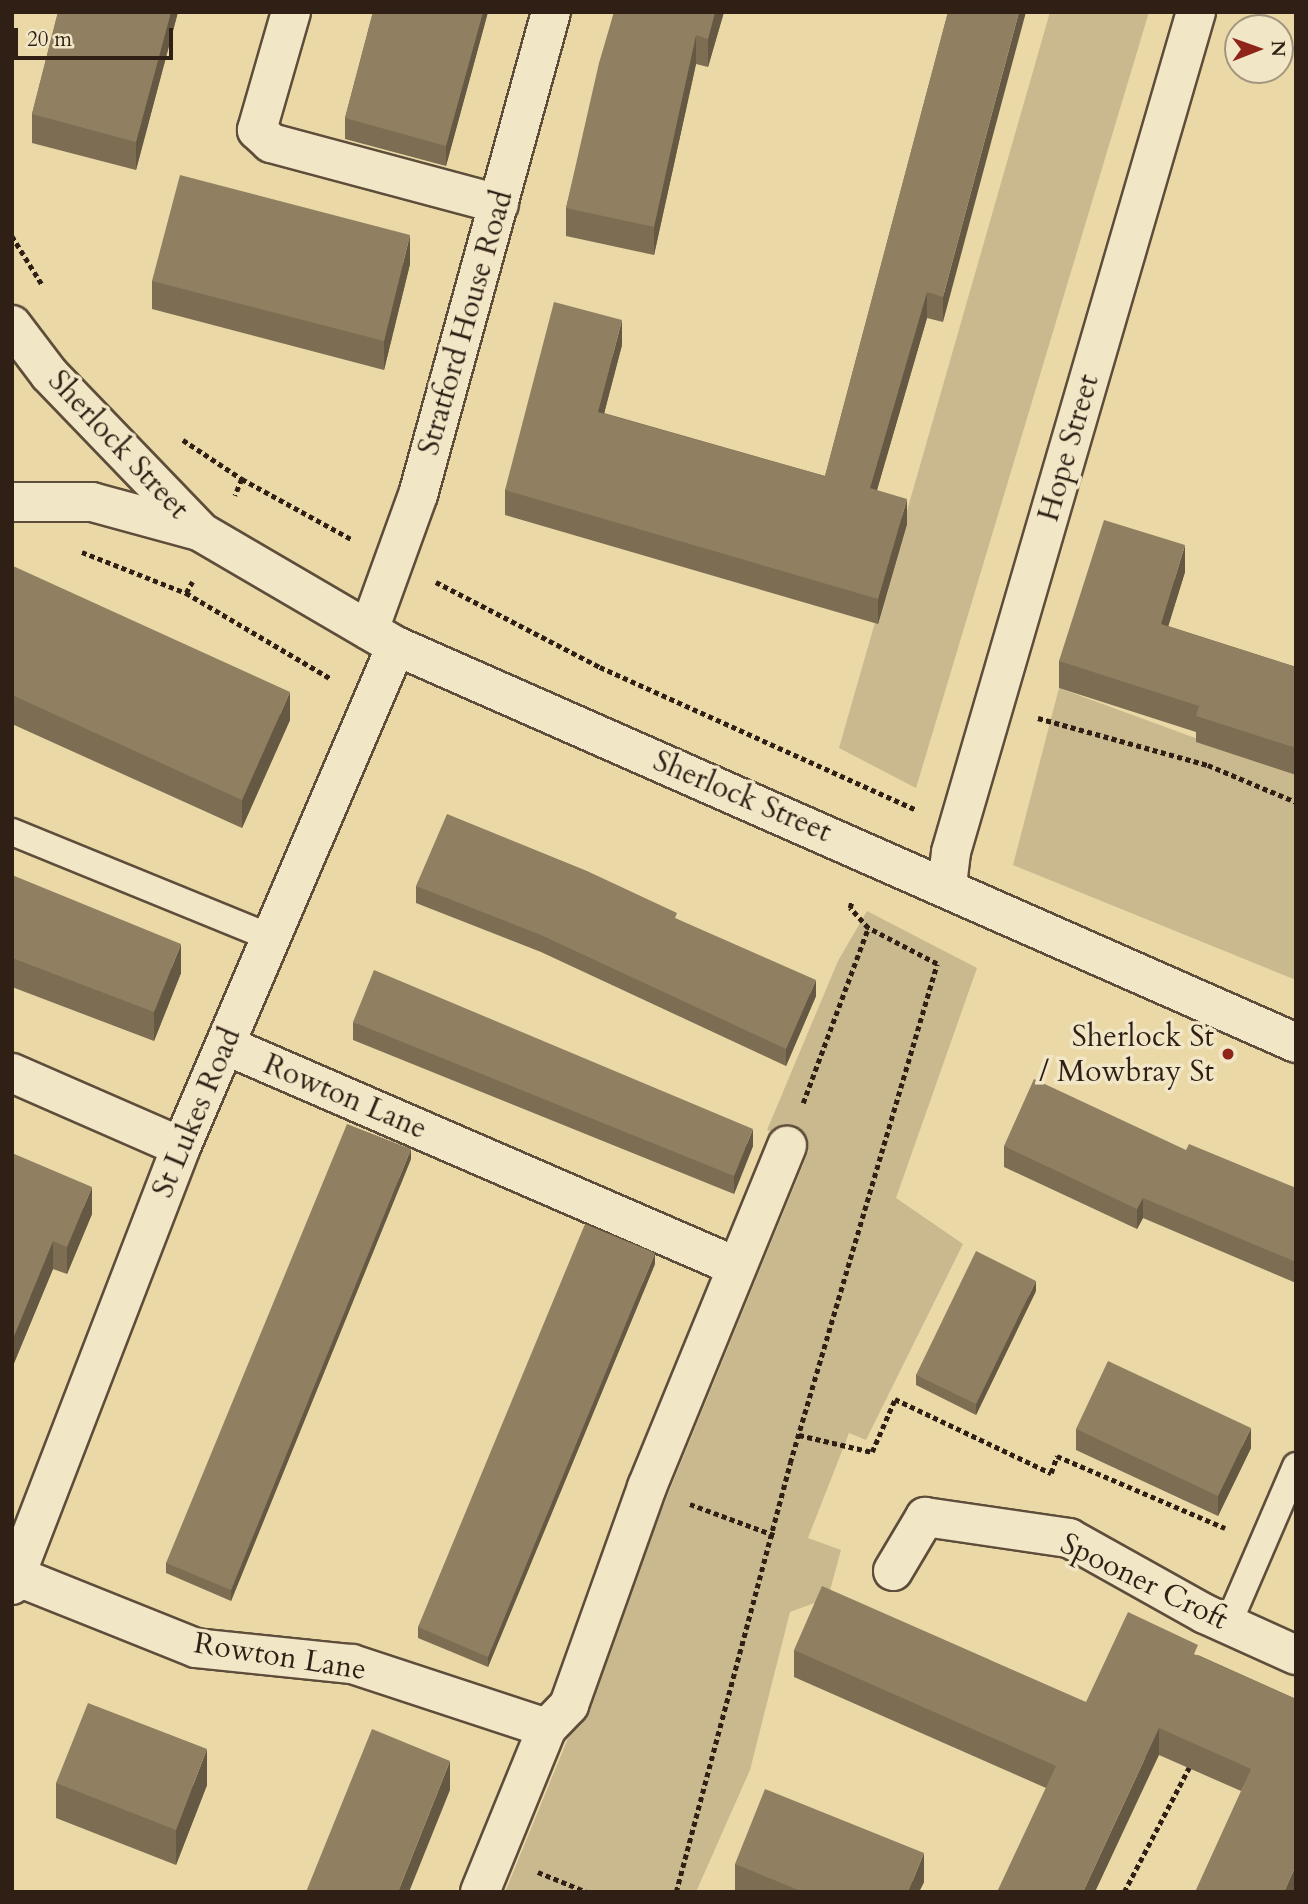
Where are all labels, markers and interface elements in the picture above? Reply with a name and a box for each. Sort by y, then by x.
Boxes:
scale bar [18,14,177,58]
north arrow [1224,14,1294,84]
text: 20 m [27,25,72,54]
text: N [1265,40,1291,57]
street label: Stratford House Road [411,187,521,459]
street label: Sherlock Street [40,363,196,527]
street label: Hope Street [1031,370,1107,526]
street label: Sherlock Street [648,743,836,851]
place label: Sherlock St / Mowbray St [1039,1019,1214,1090]
street label: St Lukes Road [145,1023,249,1203]
marker: Sherlock St / Mowbray St [1220,1046,1236,1062]
street label: Rowton Lane [258,1047,432,1147]
street label: Spooner Croft [1054,1526,1234,1638]
street label: Rowton Lane [191,1626,369,1688]

